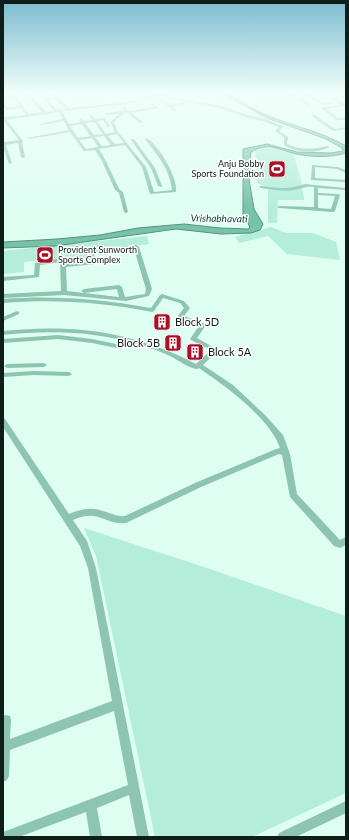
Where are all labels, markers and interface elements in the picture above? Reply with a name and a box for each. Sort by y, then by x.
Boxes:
place label: Anju Bobby Sports Foundation [191,158,264,179]
sports icon: Anju Bobby Sports Foundation [267,159,287,179]
water label: Vrishabhavati [190,212,248,225]
place label: Provident Sunworth Sports Complex [58,244,137,265]
sports icon: Provident Sunworth Sports Complex [35,245,55,265]
building icon: Block 5D [152,312,172,332]
place label: Block 5D [175,315,219,328]
building icon: Block 5B [163,333,183,353]
place label: Block 5B [117,336,160,349]
building icon: Block 5A [185,342,205,362]
place label: Block 5A [208,345,252,358]

